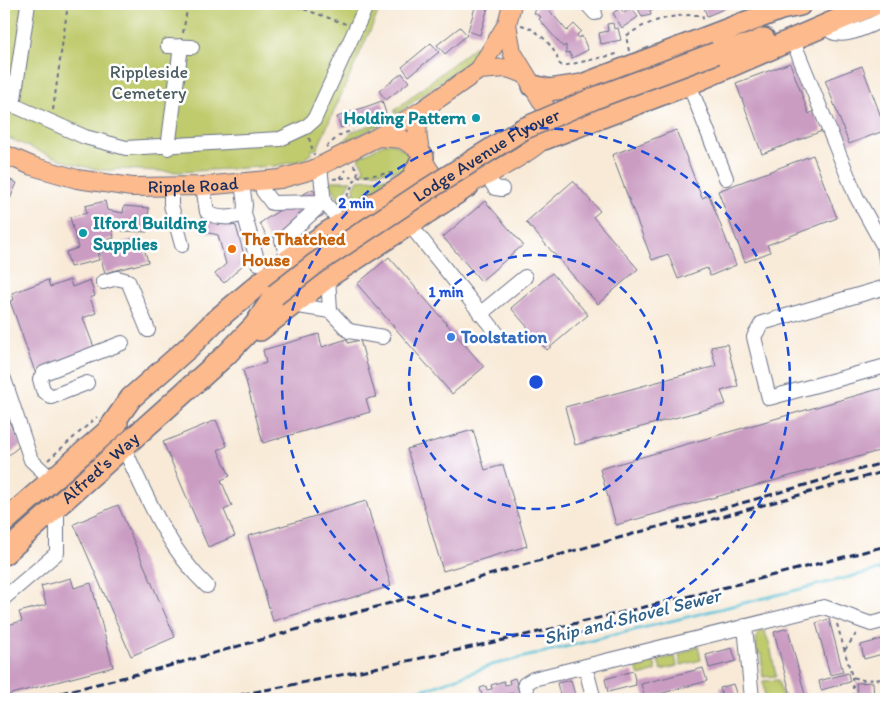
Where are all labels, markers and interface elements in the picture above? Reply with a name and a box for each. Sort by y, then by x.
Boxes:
park label: Rippleside Cemetery [110,61,188,104]
street label: Lodge Avenue Flyover [409,103,563,207]
place label: Holding Pattern [343,107,467,129]
marker: Holding Pattern [470,112,482,124]
street label: Ripple Road [147,172,240,198]
text: 2 min [338,194,375,212]
place label: Ilford Building Supplies [93,212,208,255]
marker: Ilford Building Supplies [77,227,89,239]
place label: The Thatched House [241,228,346,271]
marker: The Thatched House [226,243,238,255]
text: 1 min [429,283,464,301]
place label: Toolstation [460,326,547,348]
marker: Toolstation [445,331,457,343]
centre of rings [527,373,545,391]
street label: Alfred's Way [56,427,144,509]
water label: Ship and Shovel Sewer [541,583,725,650]

